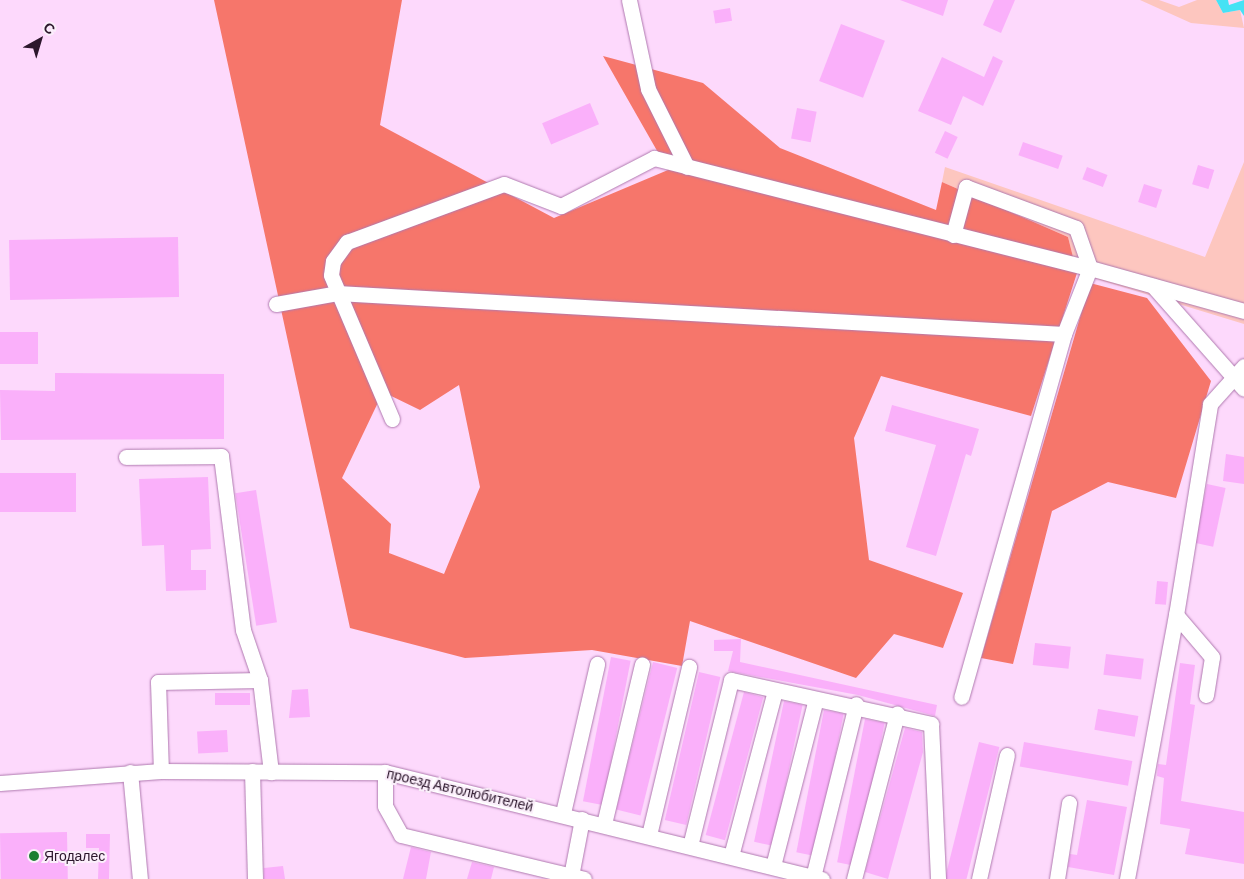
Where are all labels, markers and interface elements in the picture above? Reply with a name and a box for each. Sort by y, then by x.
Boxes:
north arrow [15,15,65,65]
text: С [40,18,59,38]
street label: проезд Автолюбителей [385,765,535,815]
place label: Ягодалес [44,848,105,864]
marker: Ягодалес [28,850,40,862]

